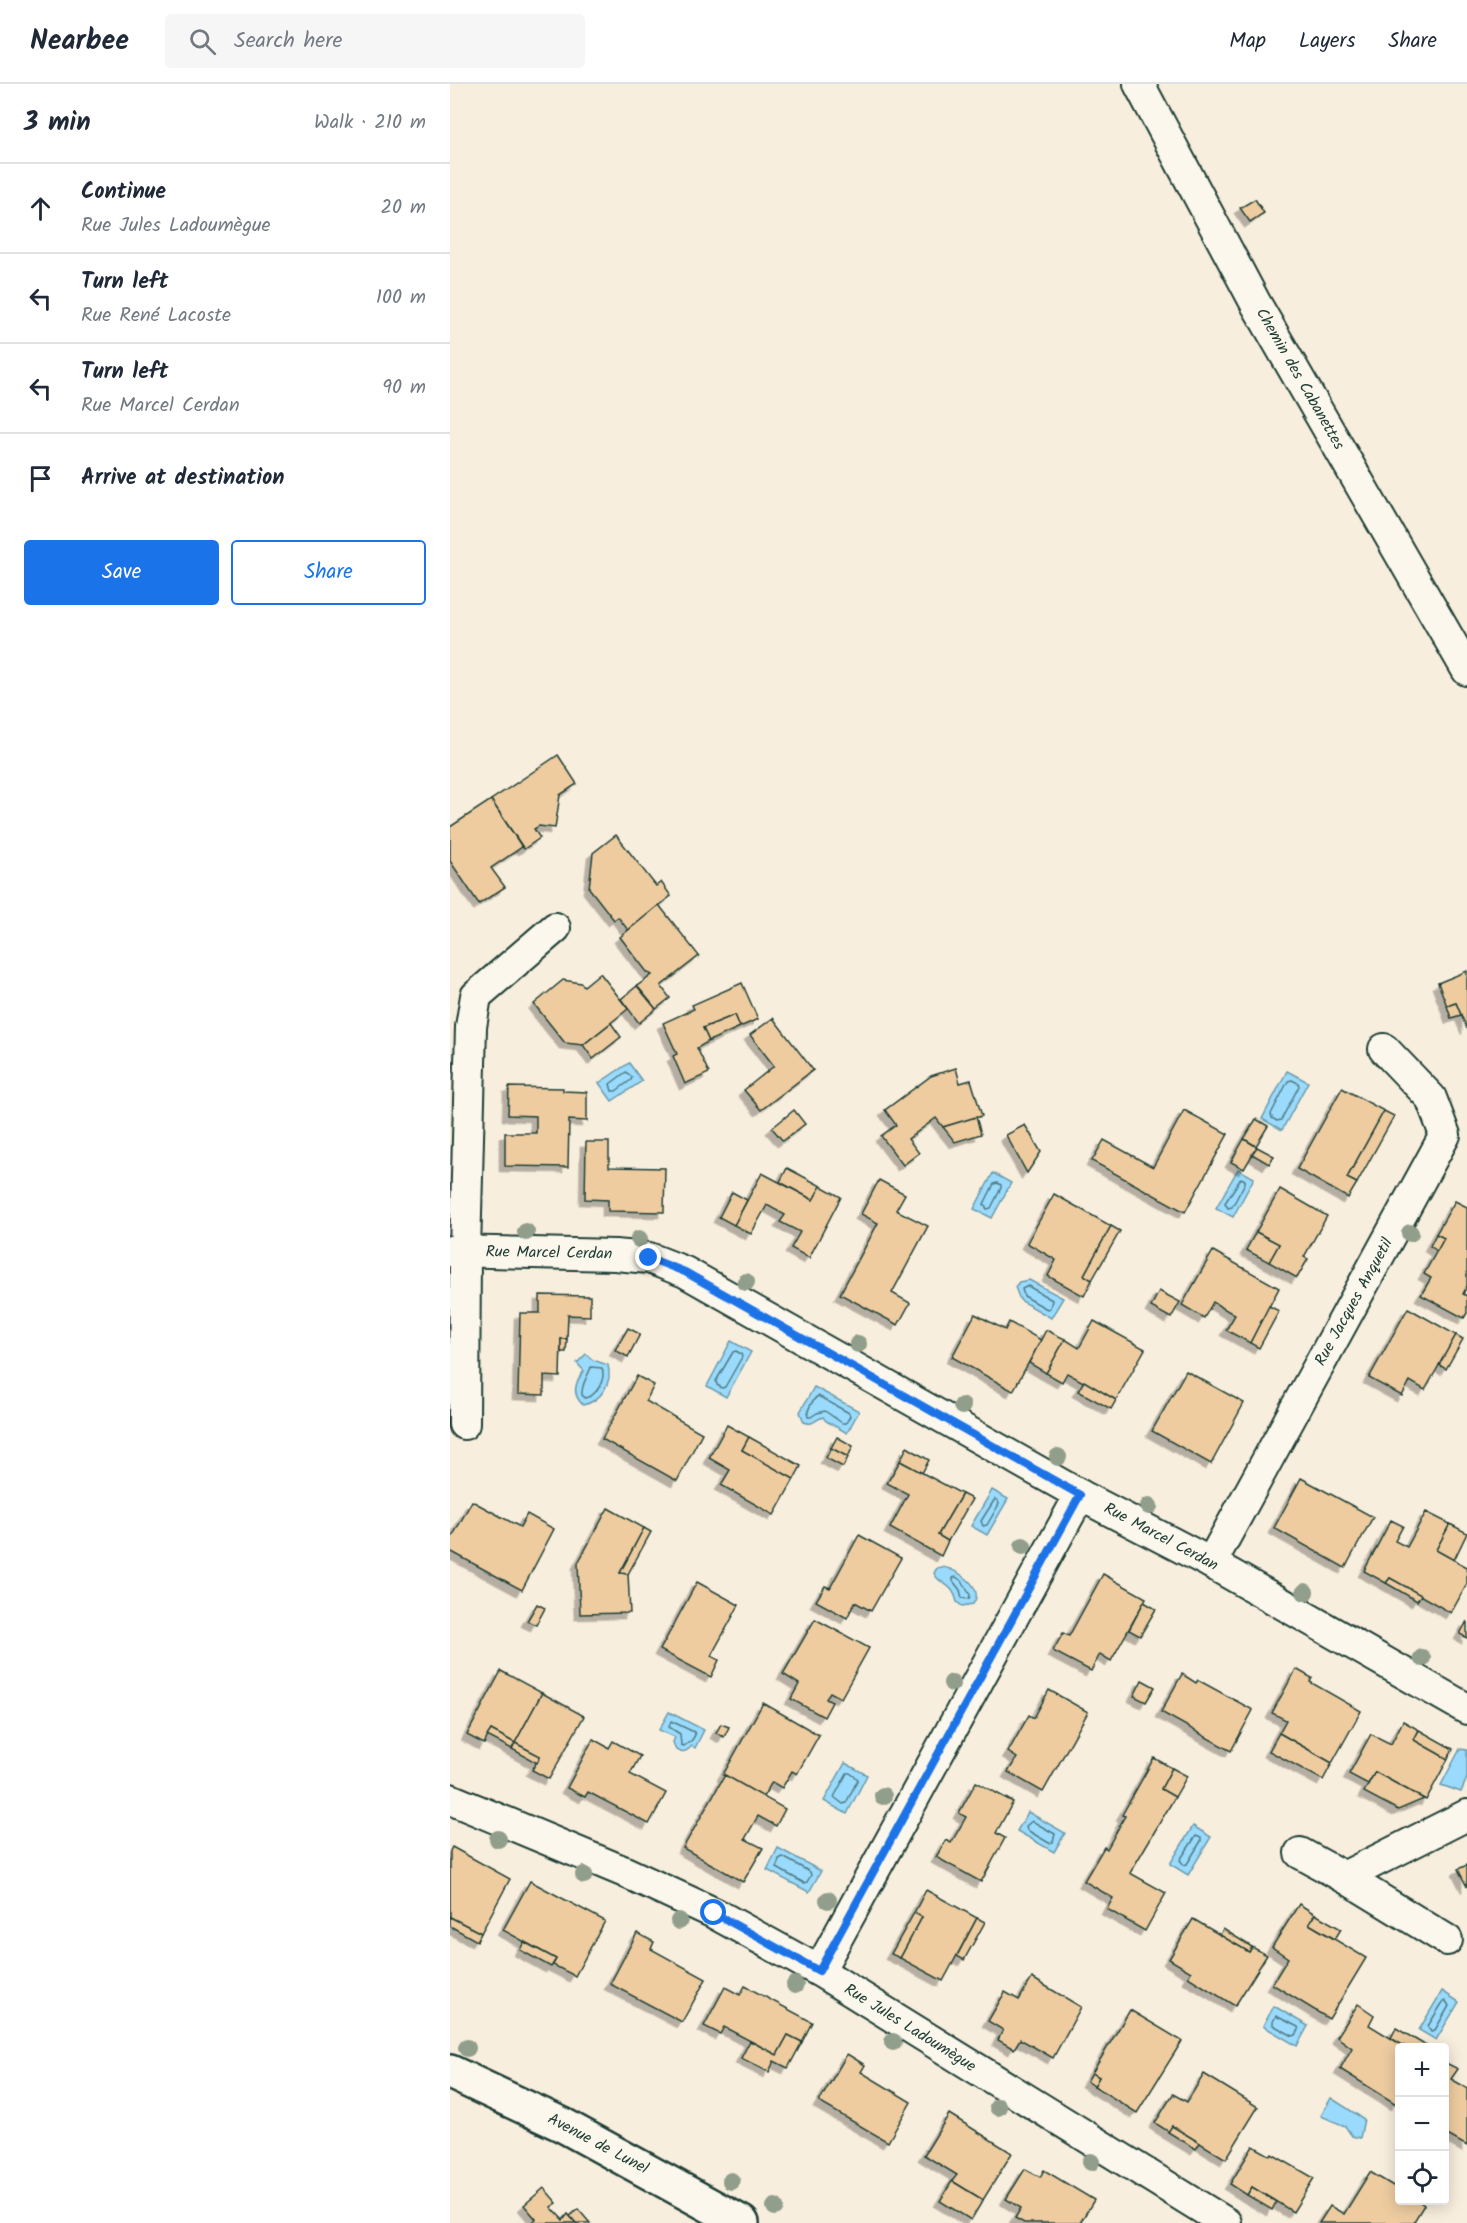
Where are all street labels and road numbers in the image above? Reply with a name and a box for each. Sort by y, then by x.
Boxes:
street label: Chemin des Cabanettes [1249,303,1351,455]
street label: Rue Jacques Anquetil [1308,1233,1400,1371]
street label: Rue Marcel Cerdan [485,1239,613,1267]
street label: Rue Marcel Cerdan [1099,1496,1223,1578]
street label: Rue Jules Ladoumègue [839,1977,981,2079]
street label: Avenue de Lunel [543,2107,653,2181]

